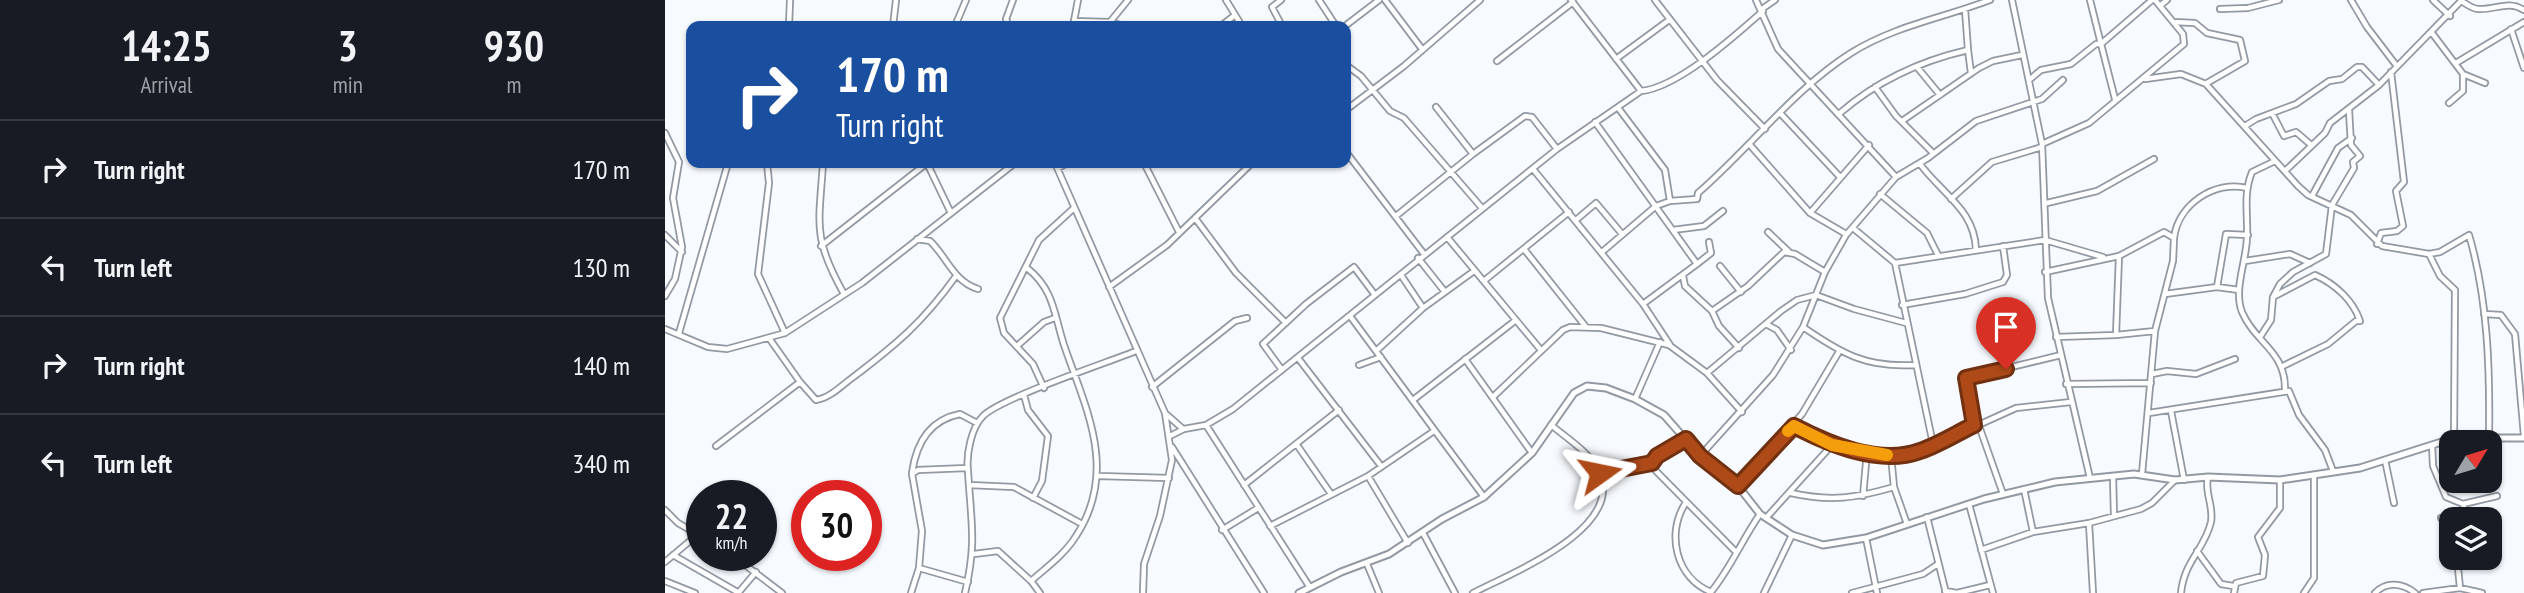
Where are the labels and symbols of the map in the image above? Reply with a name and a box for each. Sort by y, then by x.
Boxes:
pin [1976,297,2036,369]
north arrow [2439,430,2503,494]
position arrow [1563,436,1637,510]
speed limit sign: 30 [791,480,882,571]

